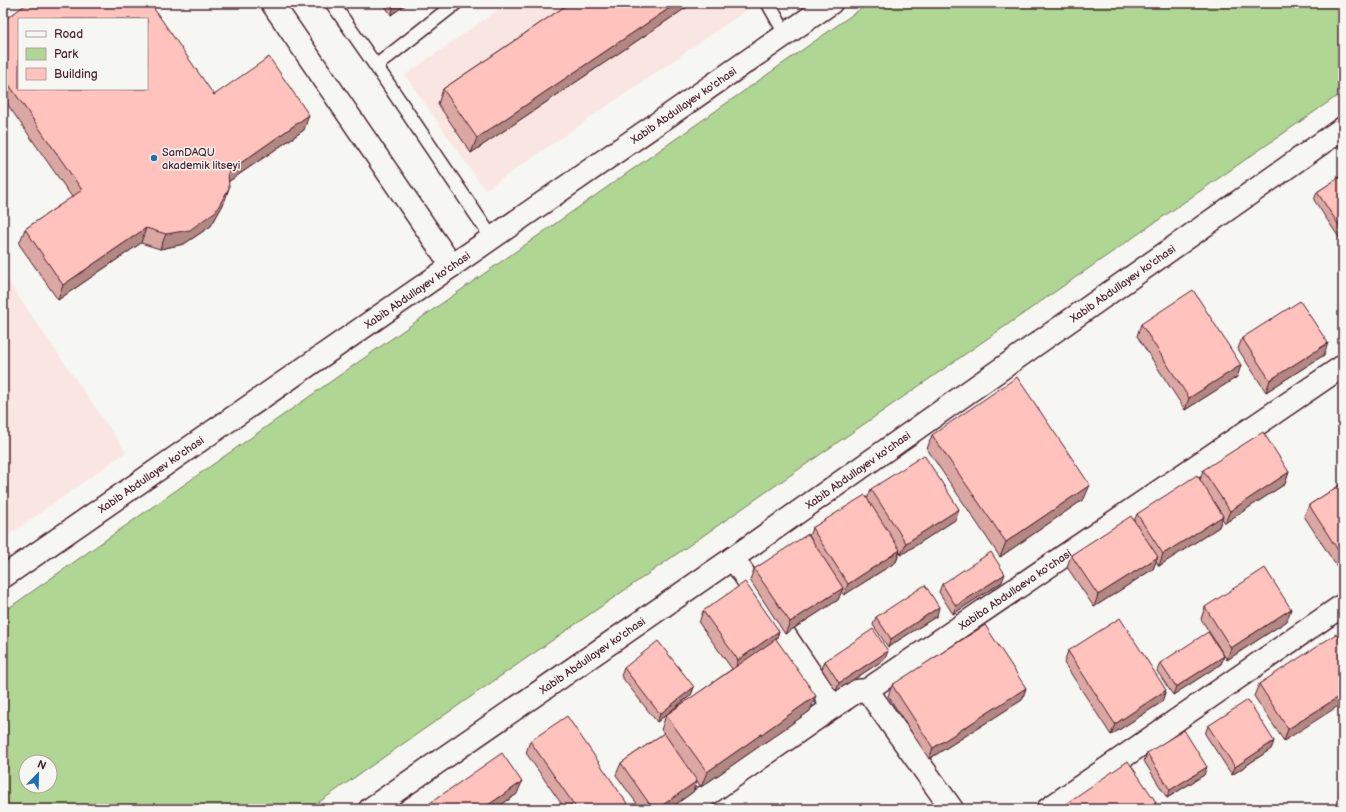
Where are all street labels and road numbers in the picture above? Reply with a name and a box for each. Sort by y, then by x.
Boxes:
street label: Xabib Abdullayev ko'chasi [628,65,739,147]
street label: Xabib Abdullayev ko'chasi [1067,242,1178,326]
street label: Xabib Abdullayev ko'chasi [361,249,473,332]
street label: Xabib Abdullayev ko'chasi [802,429,913,513]
street label: Xabib Abdullayev ko'chasi [95,434,207,517]
street label: Xabiba Abdullaeva ko'chasi [956,547,1074,633]
street label: Xabib Abdullayev ko'chasi [536,615,648,698]

